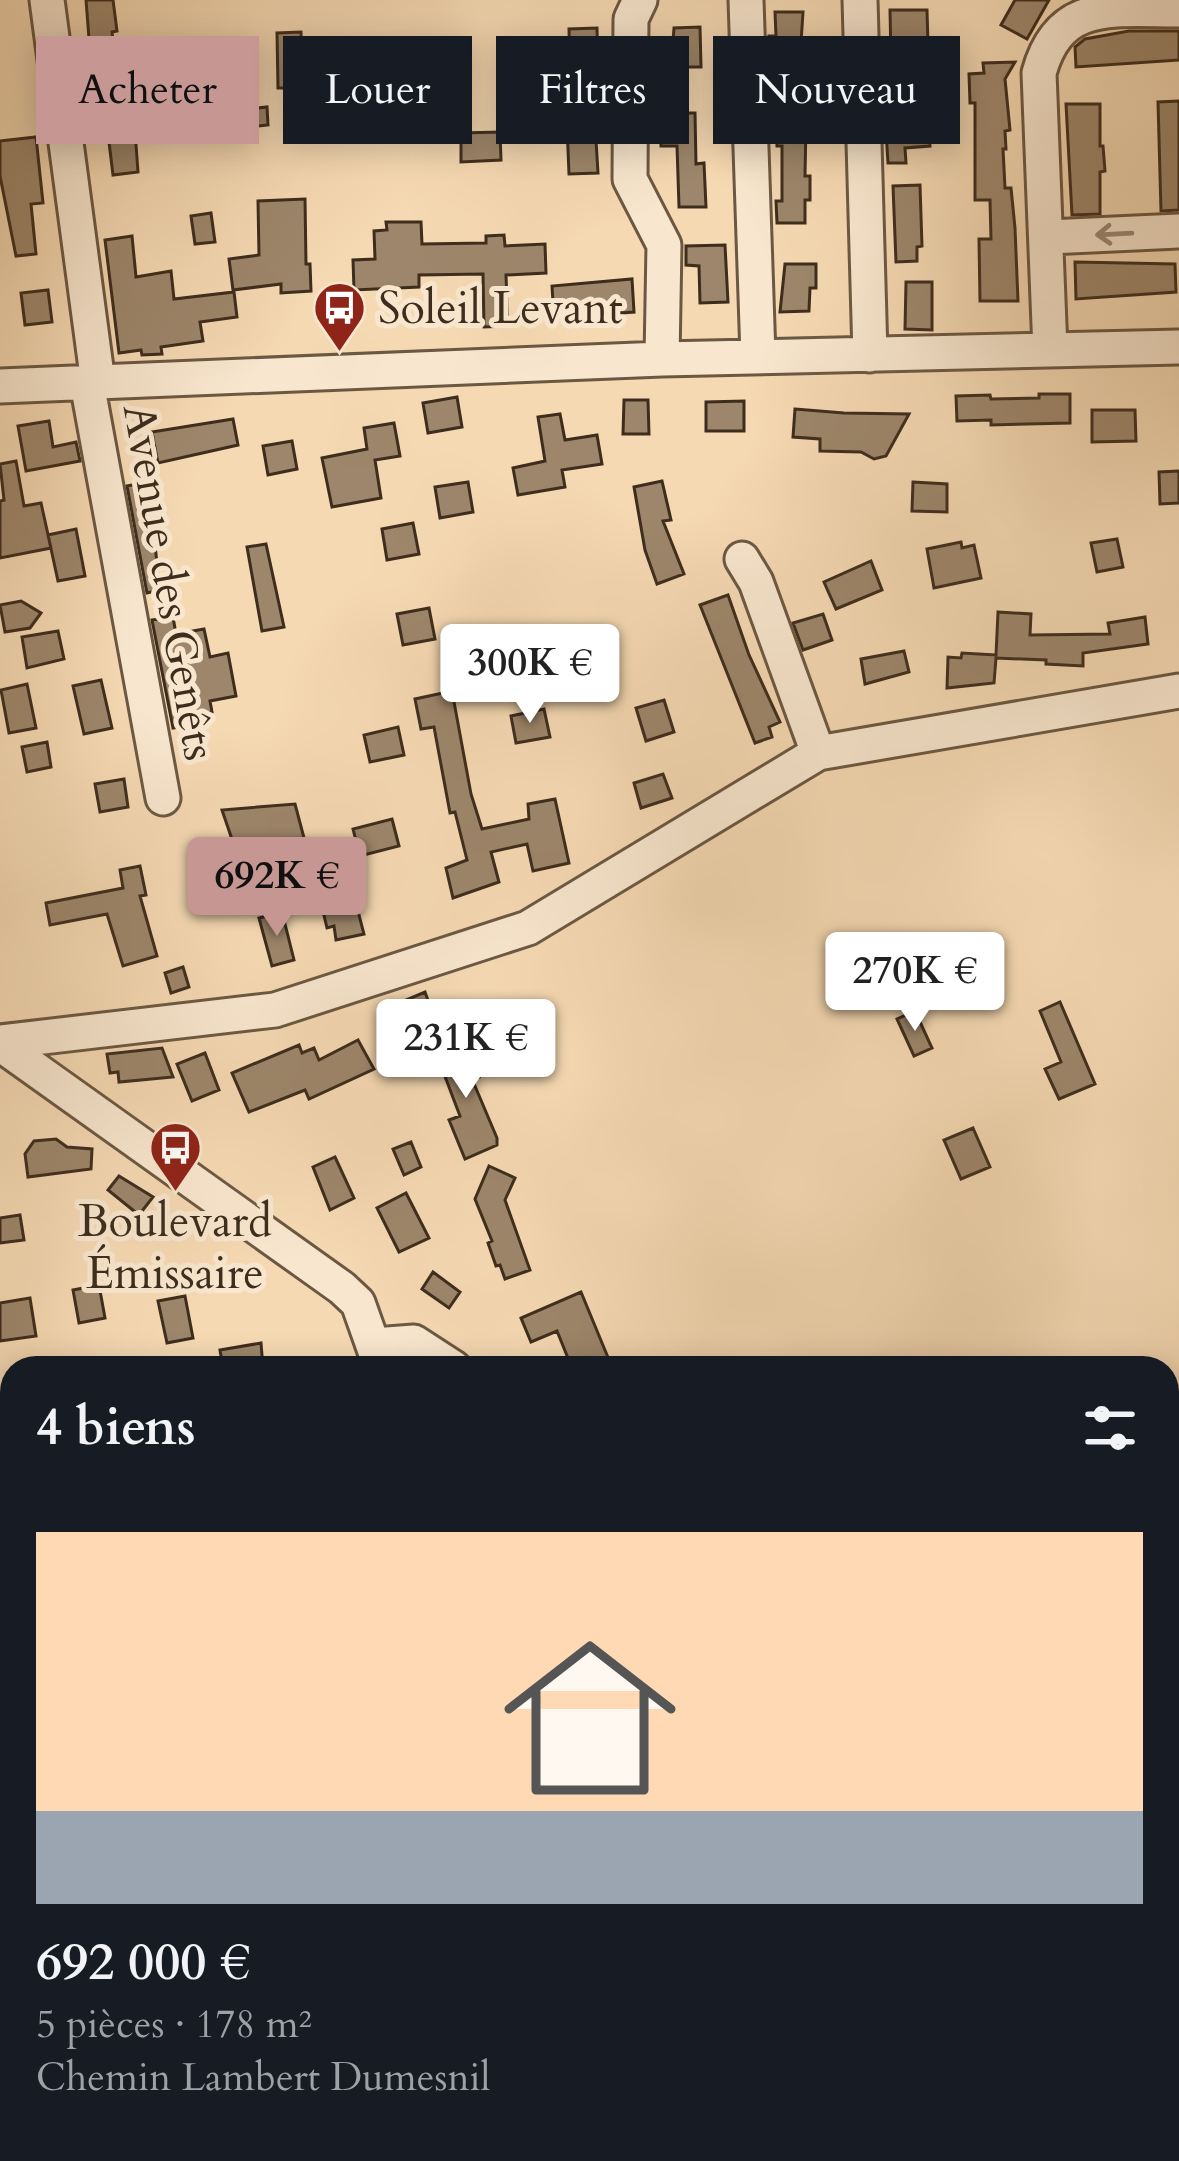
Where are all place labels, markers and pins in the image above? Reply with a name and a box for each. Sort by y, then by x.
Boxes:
place label: Soleil Levant [378,278,623,339]
bus stop icon: Soleil Levant [311,280,367,354]
pin: 300K € [432,624,628,726]
pin: 692K € [179,837,375,939]
pin: 270K € [817,932,1013,1034]
pin: 231K € [368,999,564,1101]
bus stop icon: Boulevard Émissaire [147,1119,203,1193]
place label: Boulevard Émissaire [78,1191,272,1304]

